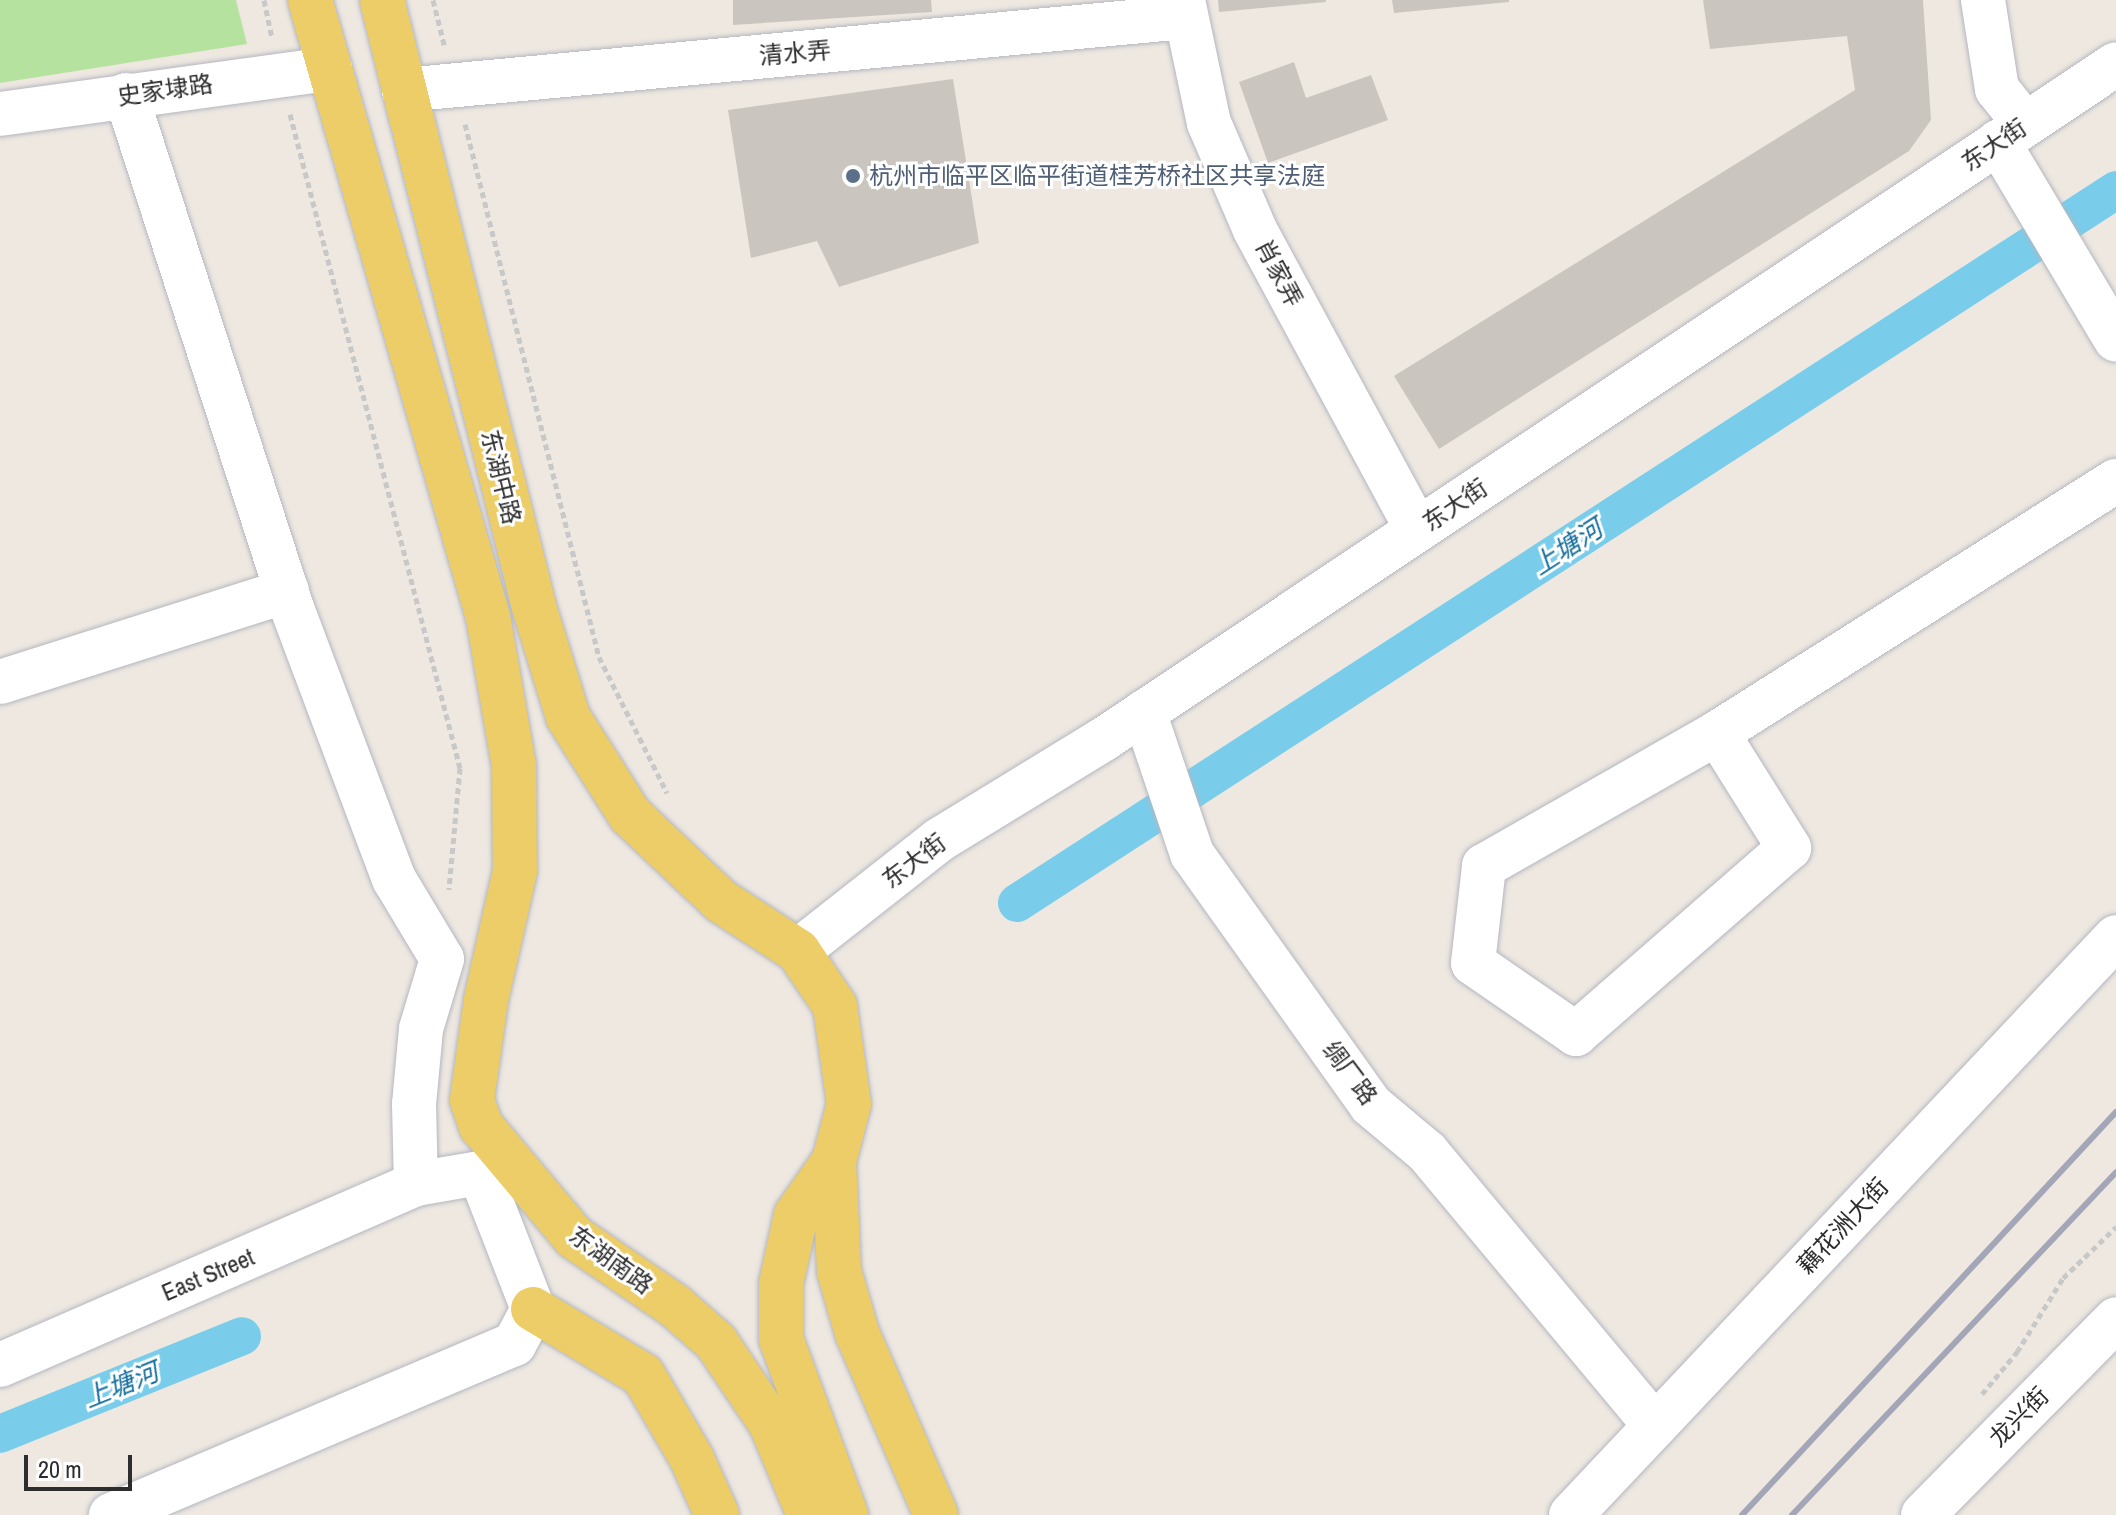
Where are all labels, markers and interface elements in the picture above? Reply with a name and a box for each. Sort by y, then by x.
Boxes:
street label: 清水弄 [758,36,832,70]
street label: 史家埭路 [115,69,215,111]
street label: 东大街 [1956,113,2032,177]
place label: 杭州市临平区临平街道桂芳桥社区共享法庭 [869,162,1325,190]
marker: 杭州市临平区临平街道桂芳桥社区共享法庭 [844,167,862,185]
street label: 肖家弄 [1249,234,1309,312]
street label: 东湖中路 [475,427,527,527]
street label: 东大街 [1417,473,1493,537]
water label: 上塘河 [1526,513,1608,581]
street label: 东大街 [877,828,951,894]
street label: 绸厂路 [1317,1036,1383,1110]
street label: 藕花洲大街 [1792,1172,1894,1280]
street label: 东湖南路 [564,1220,658,1300]
street label: East Street [158,1243,258,1307]
water label: 上塘河 [79,1356,163,1414]
street label: 龙兴街 [1983,1381,2055,1453]
scale bar [28,1439,136,1489]
text: 20 m [38,1453,82,1485]

